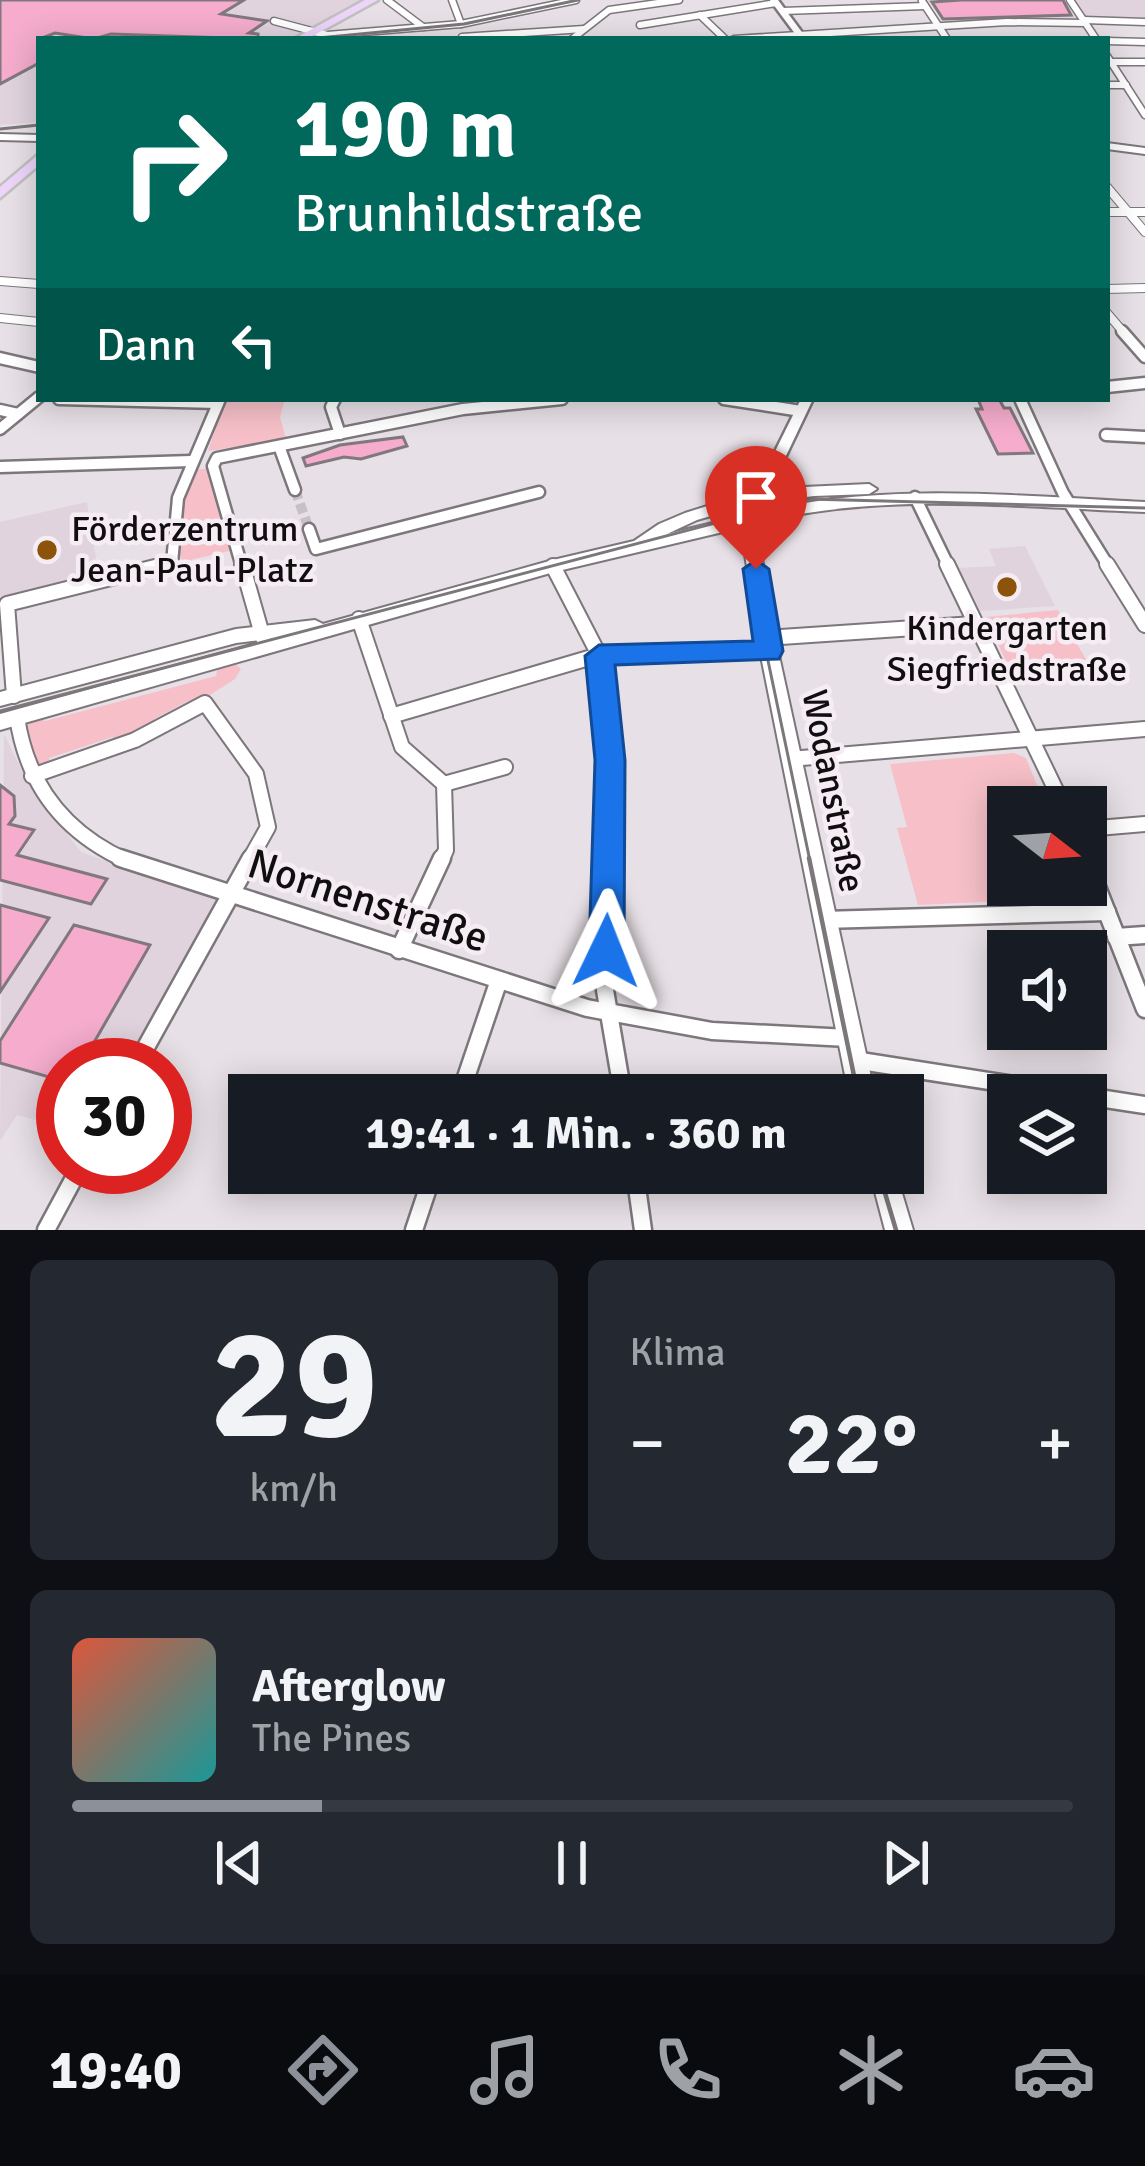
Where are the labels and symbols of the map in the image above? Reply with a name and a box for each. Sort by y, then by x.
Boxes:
pin [705,446,807,569]
place label: Förderzentrum Jean-Paul-Platz [71,507,314,593]
marker: Förderzentrum Jean-Paul-Platz [34,537,60,563]
marker: Kindergarten Siegfriedstraße [994,574,1020,600]
place label: Kindergarten Siegfriedstraße [887,606,1127,692]
street label: Wodanstraße [791,686,875,896]
north arrow [987,786,1107,906]
street label: Nornenstraße [241,838,495,964]
position arrow [543,888,669,1014]
speed limit sign: 30 [36,1038,192,1194]

